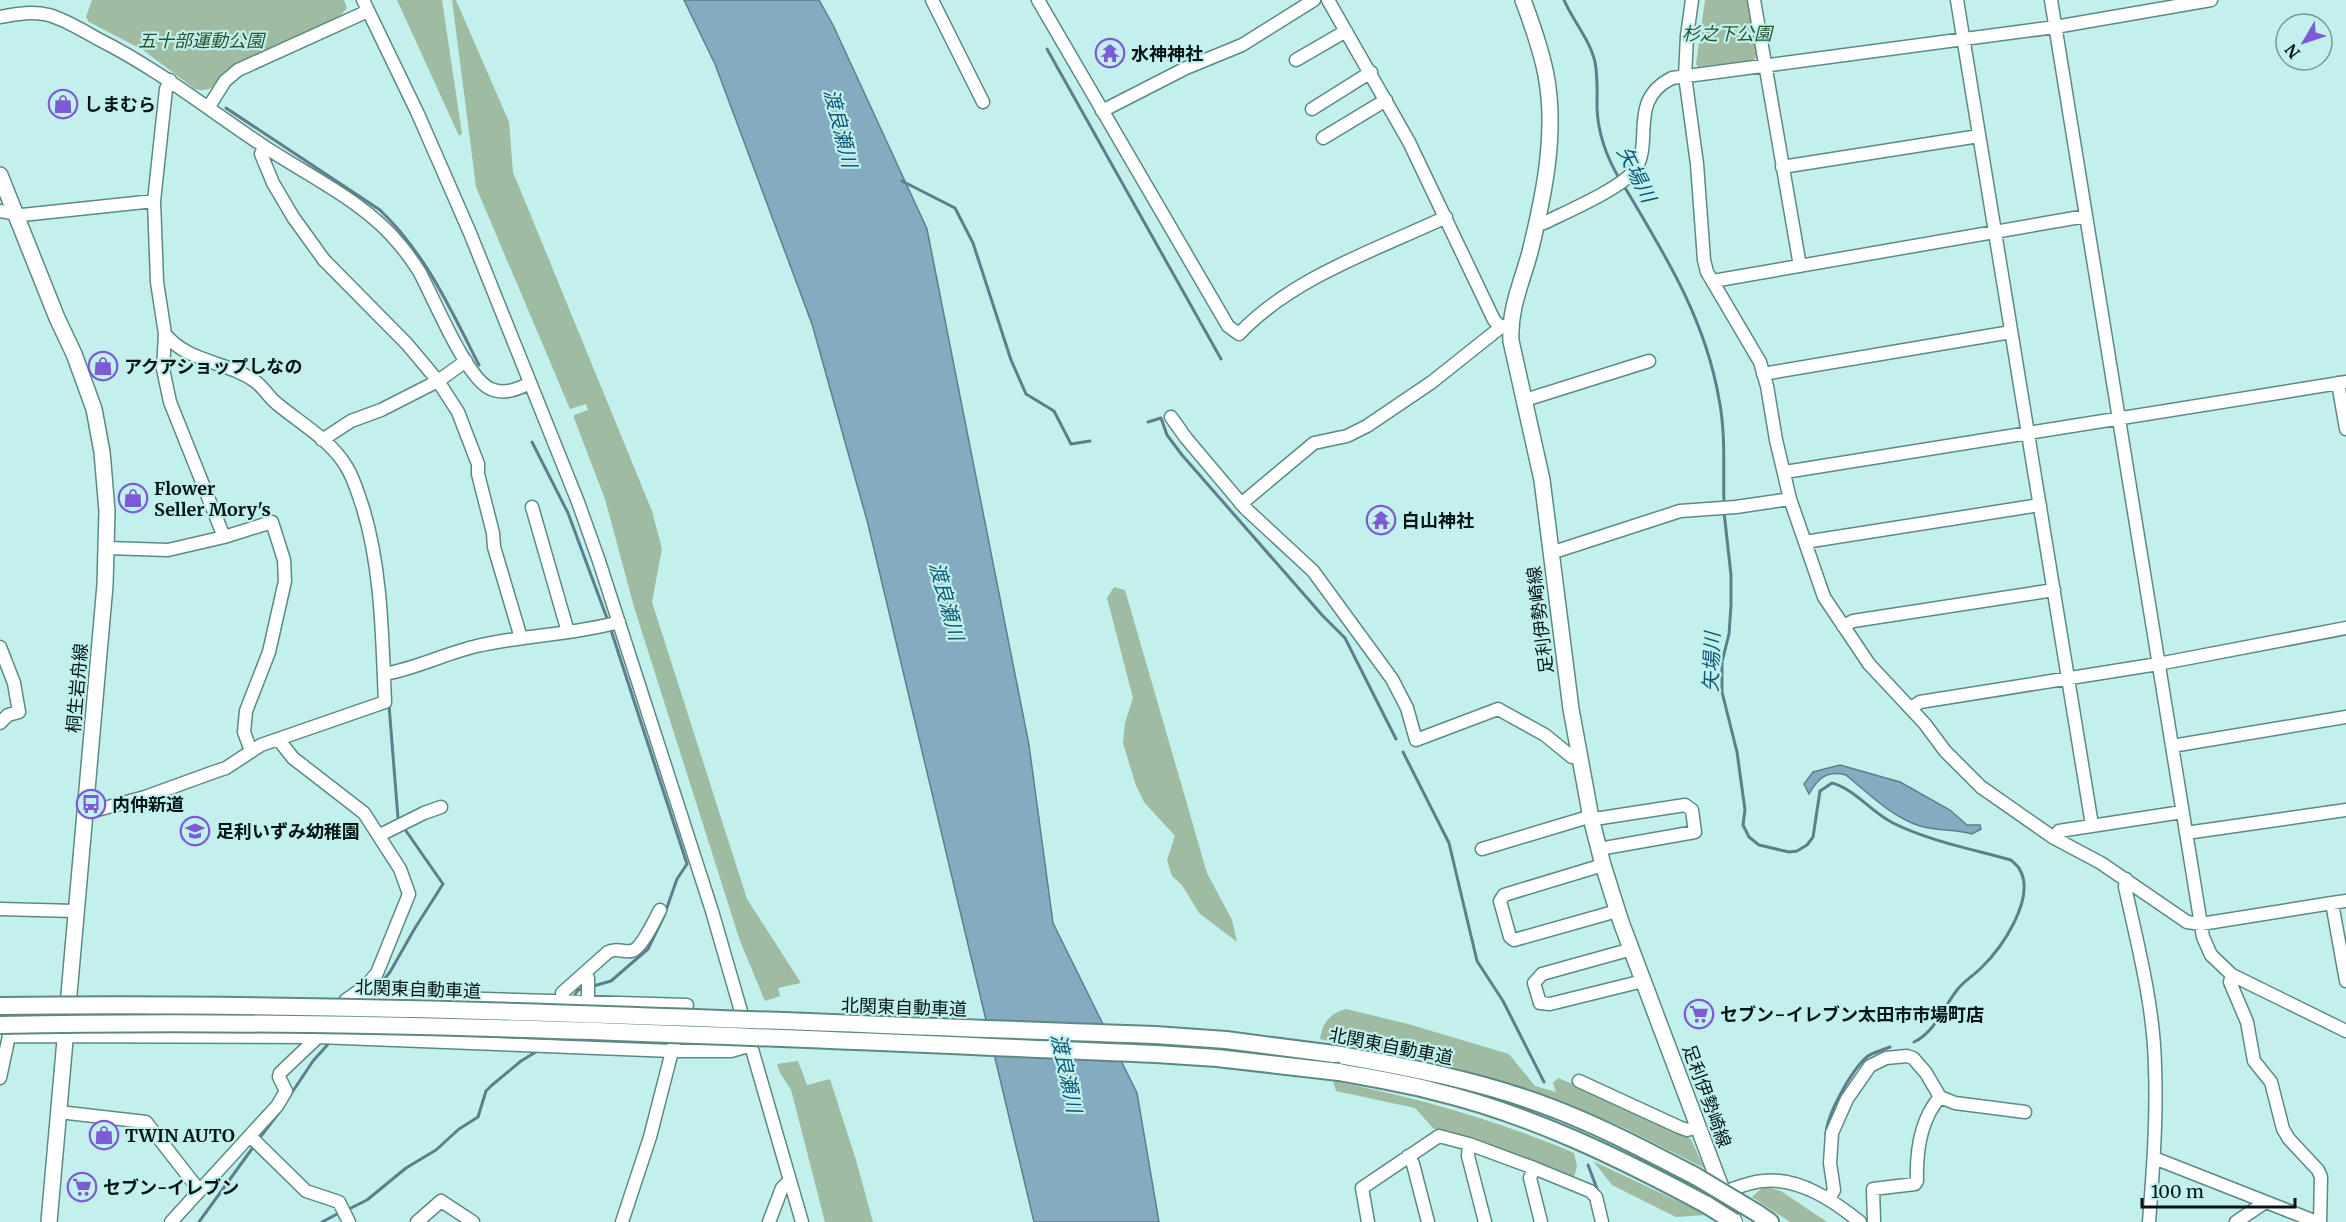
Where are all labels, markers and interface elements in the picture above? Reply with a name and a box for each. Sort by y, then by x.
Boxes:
north arrow [2274,12,2334,72]
park label: 杉之下公園 [1682,22,1775,45]
park label: 五十部運動公園 [138,29,267,52]
temple icon: 水神神社 [1094,37,1126,69]
text: N [2280,40,2304,63]
place label: 水神神社 [1131,42,1203,65]
water label: 渡良瀬川 [819,86,863,172]
shop icon: しまむら [47,88,79,120]
place label: しまむら [84,93,156,116]
water label: 矢場川 [1612,142,1663,208]
shop icon: アクアショップしなの [87,350,119,382]
place label: アクアショップしなの [124,355,302,378]
place label: Flower Seller Mory's [154,477,271,521]
shop icon: Flower Seller Mory's [117,482,149,514]
temple icon: 白山神社 [1365,504,1397,536]
place label: 白山神社 [1402,509,1474,532]
water label: 渡良瀬川 [925,559,970,645]
street label: 足利伊勢崎線 [1522,565,1558,675]
water label: 矢場川 [1697,630,1725,692]
street label: 桐生岩舟線 [62,642,92,734]
bus stop icon: 内仲新道 [75,788,107,820]
place label: 内仲新道 [112,793,184,816]
school or university icon: 足利いずみ幼稚園 [179,815,211,847]
place label: 足利いずみ幼稚園 [216,820,360,843]
street label: 北関東自動車道 [355,975,481,1003]
street label: 北関東自動車道 [841,993,967,1021]
supermarket icon: セブン−イレブン太田市市場町店 [1683,998,1715,1030]
place label: セブン−イレブン太田市市場町店 [1720,1003,1984,1026]
street label: 北関東自動車道 [1327,1023,1455,1069]
water label: 渡良瀬川 [1046,1031,1088,1117]
street label: 足利伊勢崎線 [1678,1041,1736,1151]
shop icon: TWIN AUTO [88,1119,120,1151]
place label: TWIN AUTO [125,1124,235,1147]
supermarket icon: セブン-イレブン [66,1171,98,1203]
scale bar [2142,1171,2295,1209]
place label: セブン-イレブン [103,1176,239,1199]
text: 100 m [2151,1180,2204,1203]

